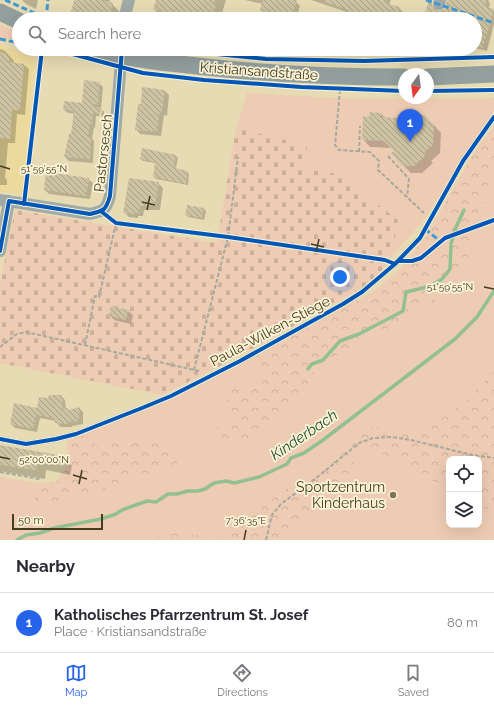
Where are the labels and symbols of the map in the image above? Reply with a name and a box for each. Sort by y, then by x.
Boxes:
street label: Kristiansandstraße [199,59,319,83]
north arrow [398,68,434,104]
pin: 1 [397,109,423,142]
street label: Pastorsesch [91,113,115,193]
text: 51°59'55"N [21,163,67,174]
your location [330,267,350,287]
text: 51°59'55"N [427,281,473,292]
street label: Paula-Wilken-Stiege [207,293,333,369]
water label: Kinderbach [267,406,341,464]
text: 52°00'00"N [19,454,69,465]
place label: Sportzentrum Kinderhaus [296,479,385,511]
marker: Sportzentrum Kinderhaus [388,490,398,500]
scale bar [12,512,103,531]
text: 7°36'35"E [226,515,266,526]

